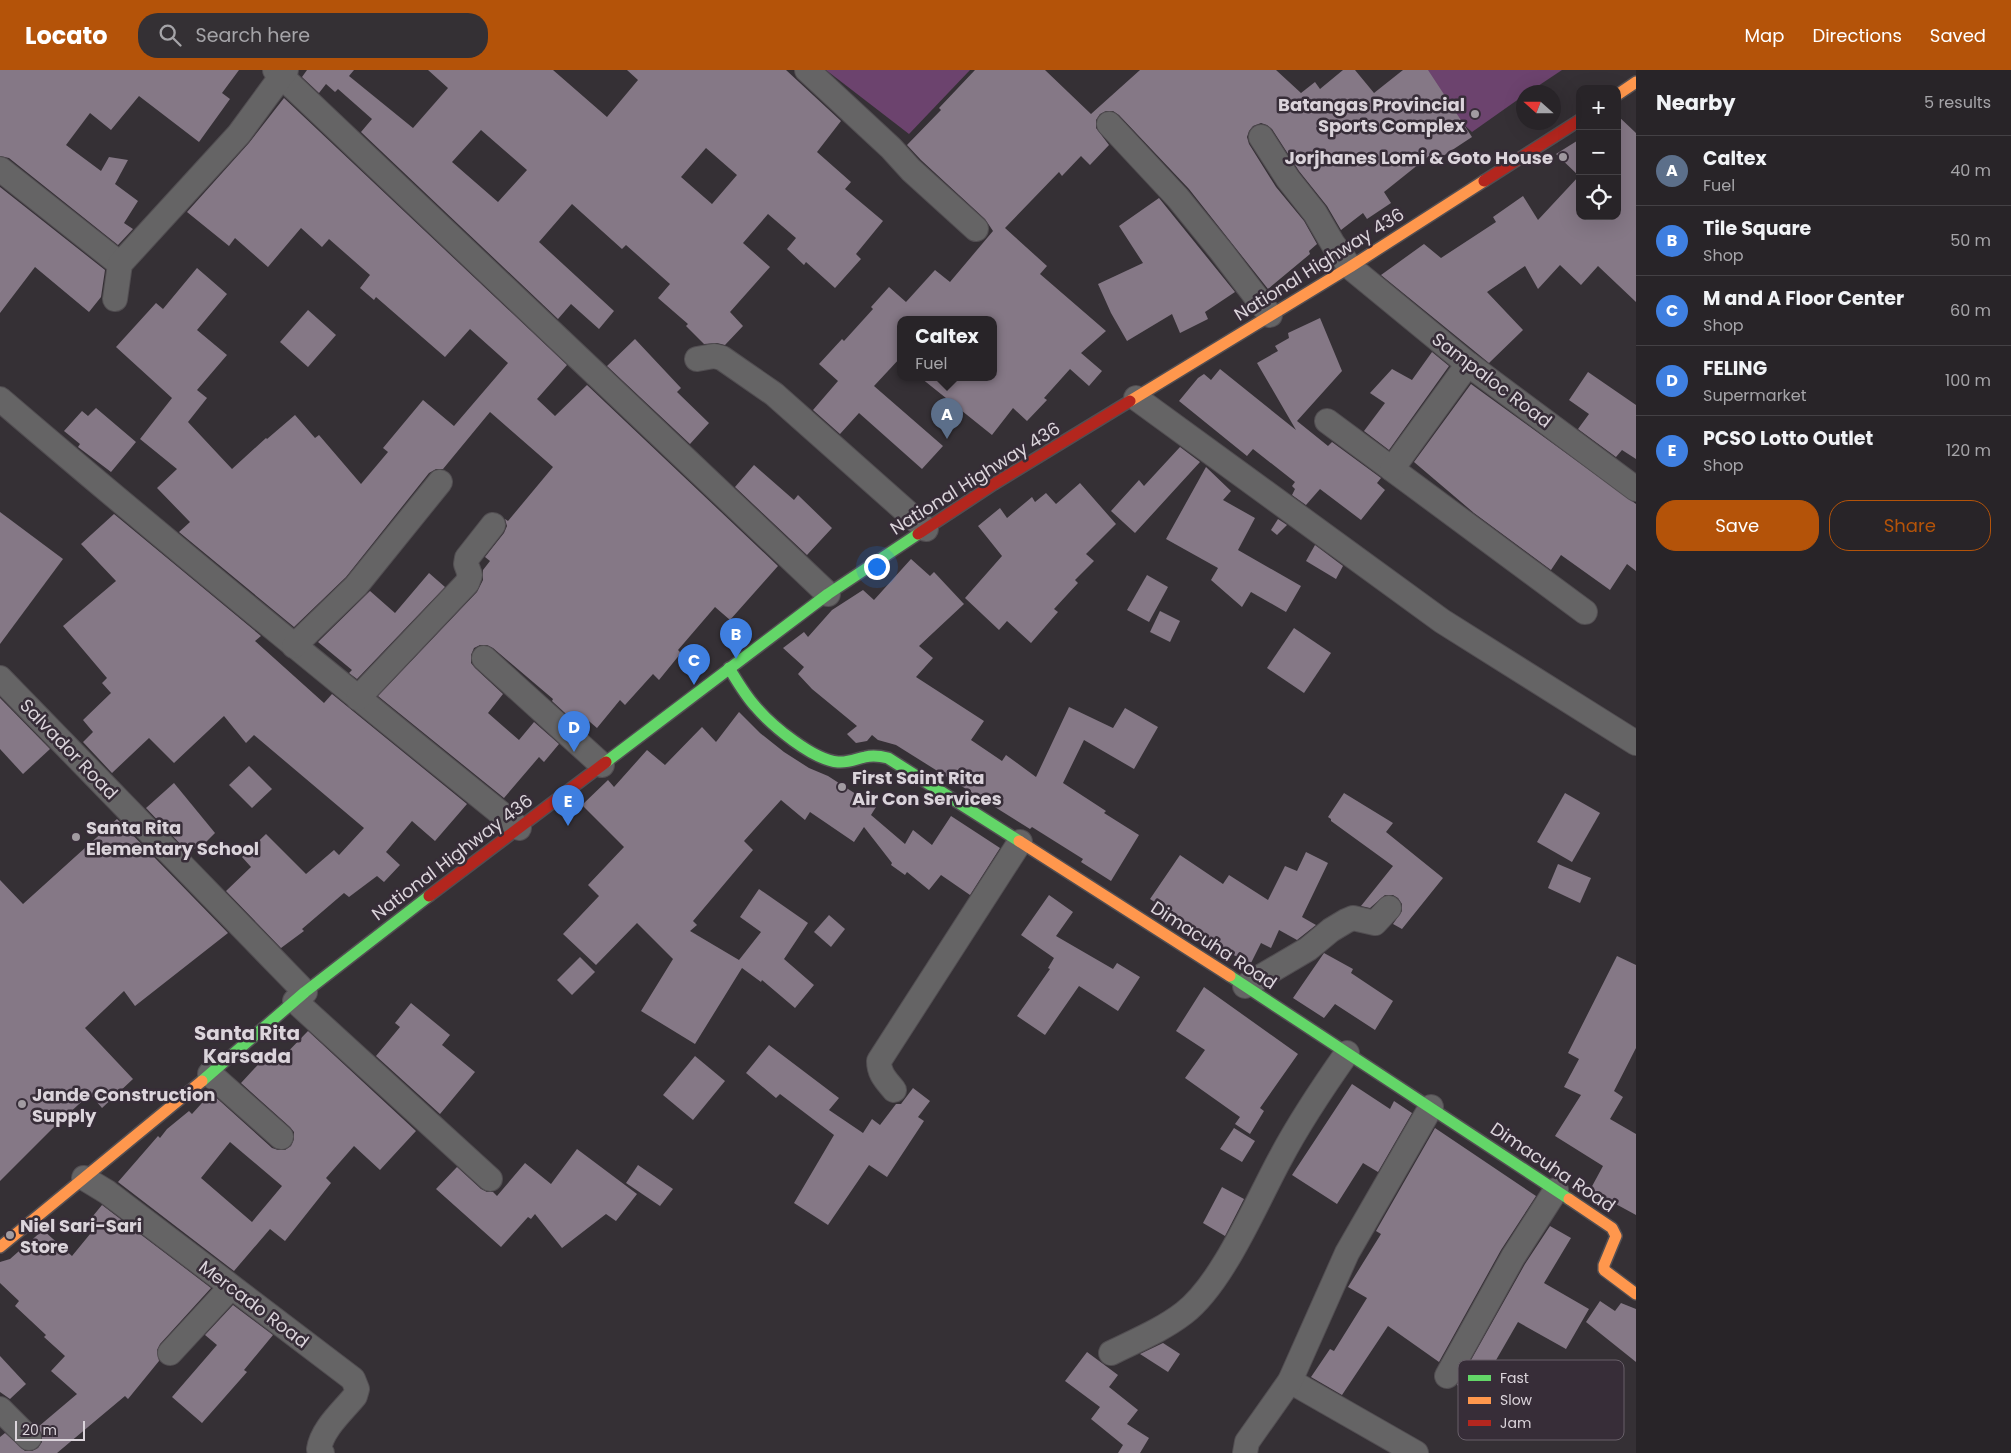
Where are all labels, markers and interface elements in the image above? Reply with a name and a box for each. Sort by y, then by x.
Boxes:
search box [138,13,488,58]
text: Locato [25,19,108,52]
icon: search [156,21,184,49]
text: Search here [196,22,310,49]
text: Map [1745,23,1784,48]
text: Directions [1812,23,1902,48]
text: Saved [1930,23,1986,48]
north arrow [1516,85,1561,130]
map controls [1576,85,1621,220]
button: + [1576,85,1621,130]
text: Nearby [1656,88,1736,117]
text: 5 results [1924,91,1991,114]
place label: Batangas Provincial Sports Complex [1278,92,1465,138]
marker: Batangas Provincial Sports Complex [1469,108,1481,120]
button: − [1576,130,1621,175]
place label: Jorjhanes Lomi & Goto House [1285,145,1553,170]
text: Caltex [1703,145,1767,172]
marker: Jorjhanes Lomi & Goto House [1557,151,1569,163]
text: A [1666,159,1678,182]
text: 40 m [1950,159,1991,182]
text: Fuel [1703,174,1735,197]
button: locate [1576,175,1621,220]
street label: National Highway 436 [1229,201,1409,327]
text: Tile Square [1703,215,1811,242]
text: B [1667,229,1677,252]
text: 50 m [1950,229,1991,252]
text: Shop [1703,244,1744,267]
text: M and A Floor Center [1703,285,1904,312]
text: C [1666,299,1678,322]
text: 60 m [1950,299,1991,322]
text: Shop [1703,314,1744,337]
popup [897,316,997,381]
text: Caltex [915,323,979,350]
street label: Sampaloc Road [1427,327,1557,433]
text: Fuel [915,352,947,375]
text: FELING [1703,355,1767,382]
text: D [1666,369,1678,392]
text: 100 m [1945,369,1991,392]
text: Supermarket [1703,384,1807,407]
pin: A [931,398,963,439]
street label: National Highway 436 [885,415,1065,541]
text: PCSO Lotto Outlet [1703,425,1873,452]
text: E [1668,439,1676,462]
text: 120 m [1946,439,1991,462]
text: Shop [1703,454,1744,477]
button: Save [1656,500,1819,551]
button: Share [1829,500,1991,551]
your location [864,554,890,580]
pin: B [720,618,752,659]
pin: C [678,644,710,685]
street label: Salvador Road [14,693,124,805]
pin: D [558,711,590,752]
place label: First Saint Rita Air Con Services [852,765,1002,811]
marker: First Saint Rita Air Con Services [836,781,848,793]
pin: E [552,785,584,826]
street label: National Highway 436 [366,788,538,926]
place label: Santa Rita Elementary School [86,815,259,861]
marker: Santa Rita Elementary School [70,831,82,843]
street label: Dimacuha Road [1146,895,1282,995]
district label: Santa Rita Karsada [194,1019,300,1070]
place label: Jande Construction Supply [32,1082,216,1128]
marker: Jande Construction Supply [16,1098,28,1110]
street label: Dimacuha Road [1486,1116,1620,1218]
place label: Niel Sari-Sari Store [20,1213,142,1259]
marker: Niel Sari-Sari Store [4,1229,16,1241]
street label: Mercado Road [194,1254,314,1354]
legend [1458,1360,1624,1440]
text: Fast [1500,1368,1529,1388]
text: Slow [1500,1390,1533,1410]
text: Jam [1500,1413,1531,1433]
scale bar [15,1418,85,1441]
text: 20 m [22,1420,57,1440]

